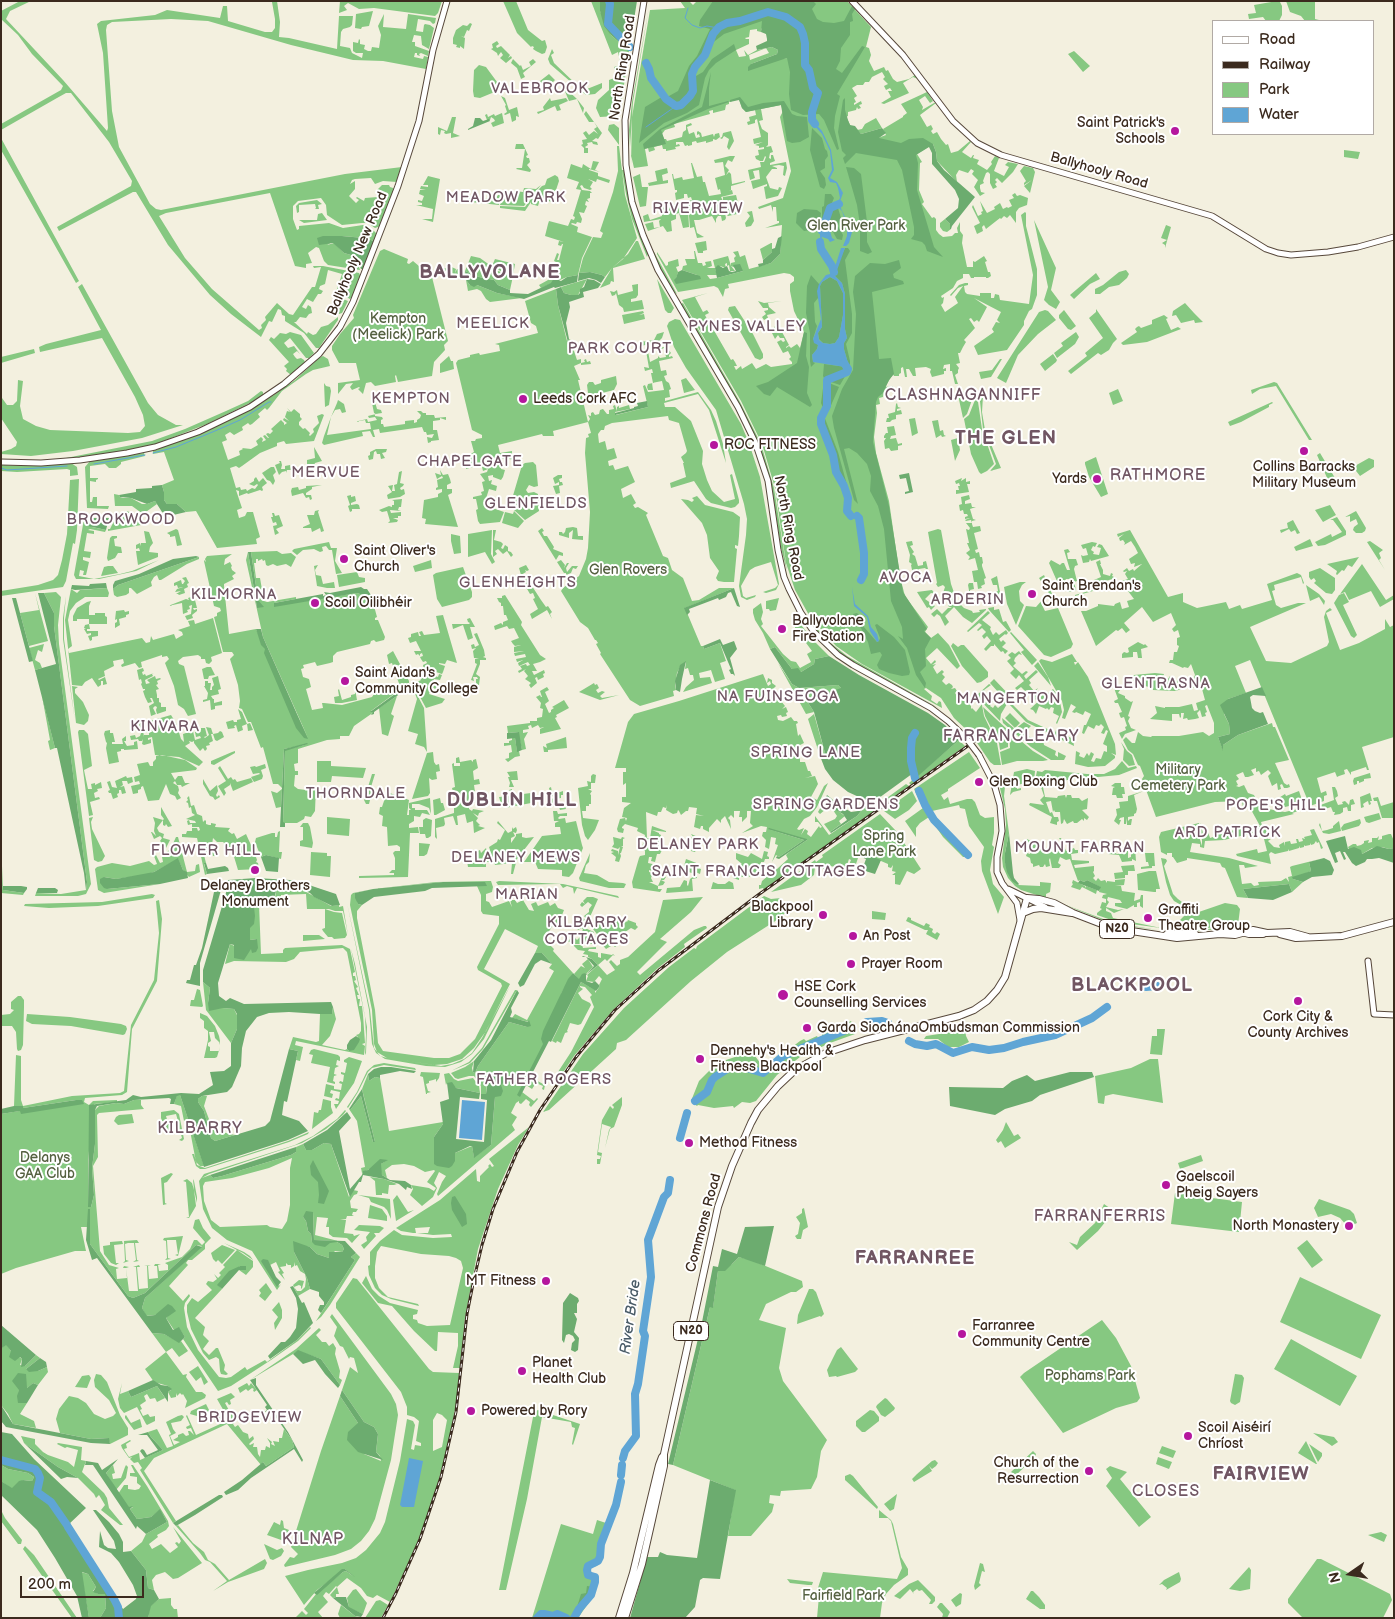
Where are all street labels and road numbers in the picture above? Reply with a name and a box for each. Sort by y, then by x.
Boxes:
street label: North Ring Road [606,14,640,122]
street label: Ballyhooly Road [1048,149,1150,193]
street label: Ballyhooly New Road [324,190,392,318]
street label: North Ring Road [770,474,806,582]
road number: N20 [1100,920,1134,939]
street label: Commons Road [683,1172,725,1274]
road number: N20 [674,1322,708,1340]

